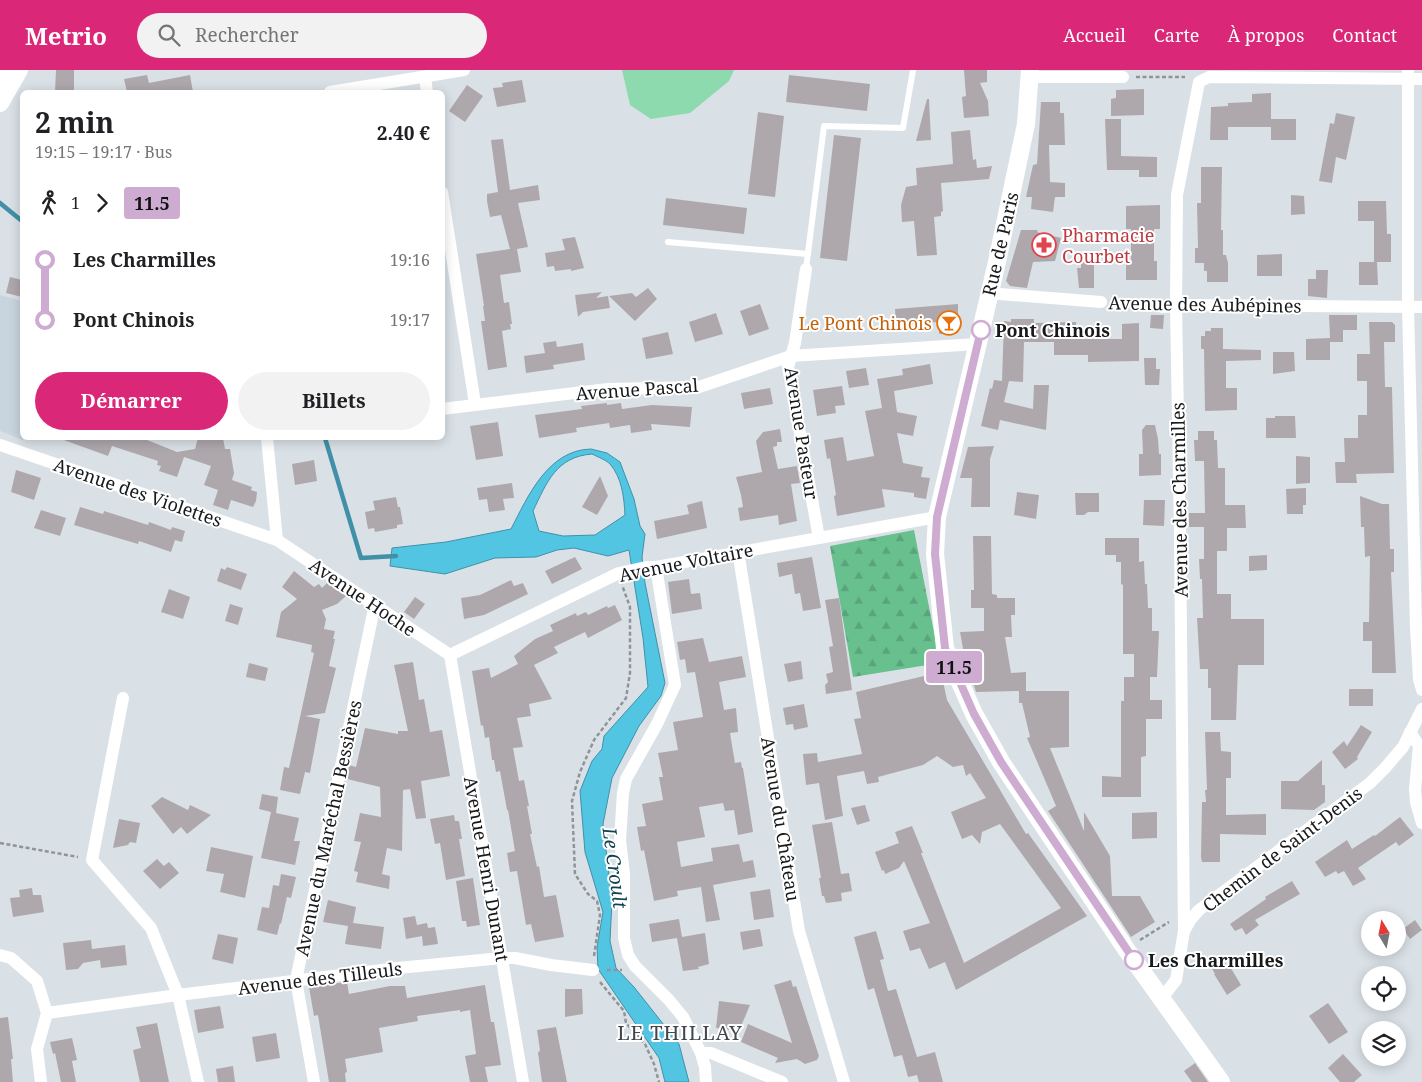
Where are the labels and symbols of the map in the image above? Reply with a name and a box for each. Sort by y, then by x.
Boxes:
street label: Rue de Paris [976,190,1024,298]
place label: Pharmacie Courbet [1062,223,1154,268]
pharmacy icon: Pharmacie Courbet [1031,232,1057,258]
street label: Avenue des Aubépines [1108,290,1302,318]
bar icon: Le Pont Chinois [936,310,962,336]
place label: Le Pont Chinois [798,311,932,335]
place label: Pont Chinois [995,318,1110,342]
marker: Pont Chinois [971,320,991,340]
street label: Avenue Pasteur [780,365,824,502]
street label: Avenue Pascal [575,373,699,405]
street label: Avenue des Charmilles [1165,402,1193,598]
street label: Avenue des Violettes [51,452,225,532]
street label: Avenue Voltaire [617,537,755,587]
street label: Avenue Hoche [305,552,421,642]
line badge: 11.5 [919,651,989,683]
street label: Avenue du Maréchal Bessières [289,698,367,958]
street label: Avenue du Château [756,735,806,904]
street label: Avenue Henri Dunant [459,775,515,963]
street label: Chemin de Saint-Denis [1197,781,1367,917]
water label: Le Croult [596,825,634,911]
north arrow [1361,911,1406,956]
place label: Les Charmilles [1148,948,1284,972]
marker: Les Charmilles [1124,950,1144,970]
street label: Avenue des Tilleuls [237,956,403,1000]
district label: LE THILLAY [617,1019,743,1046]

